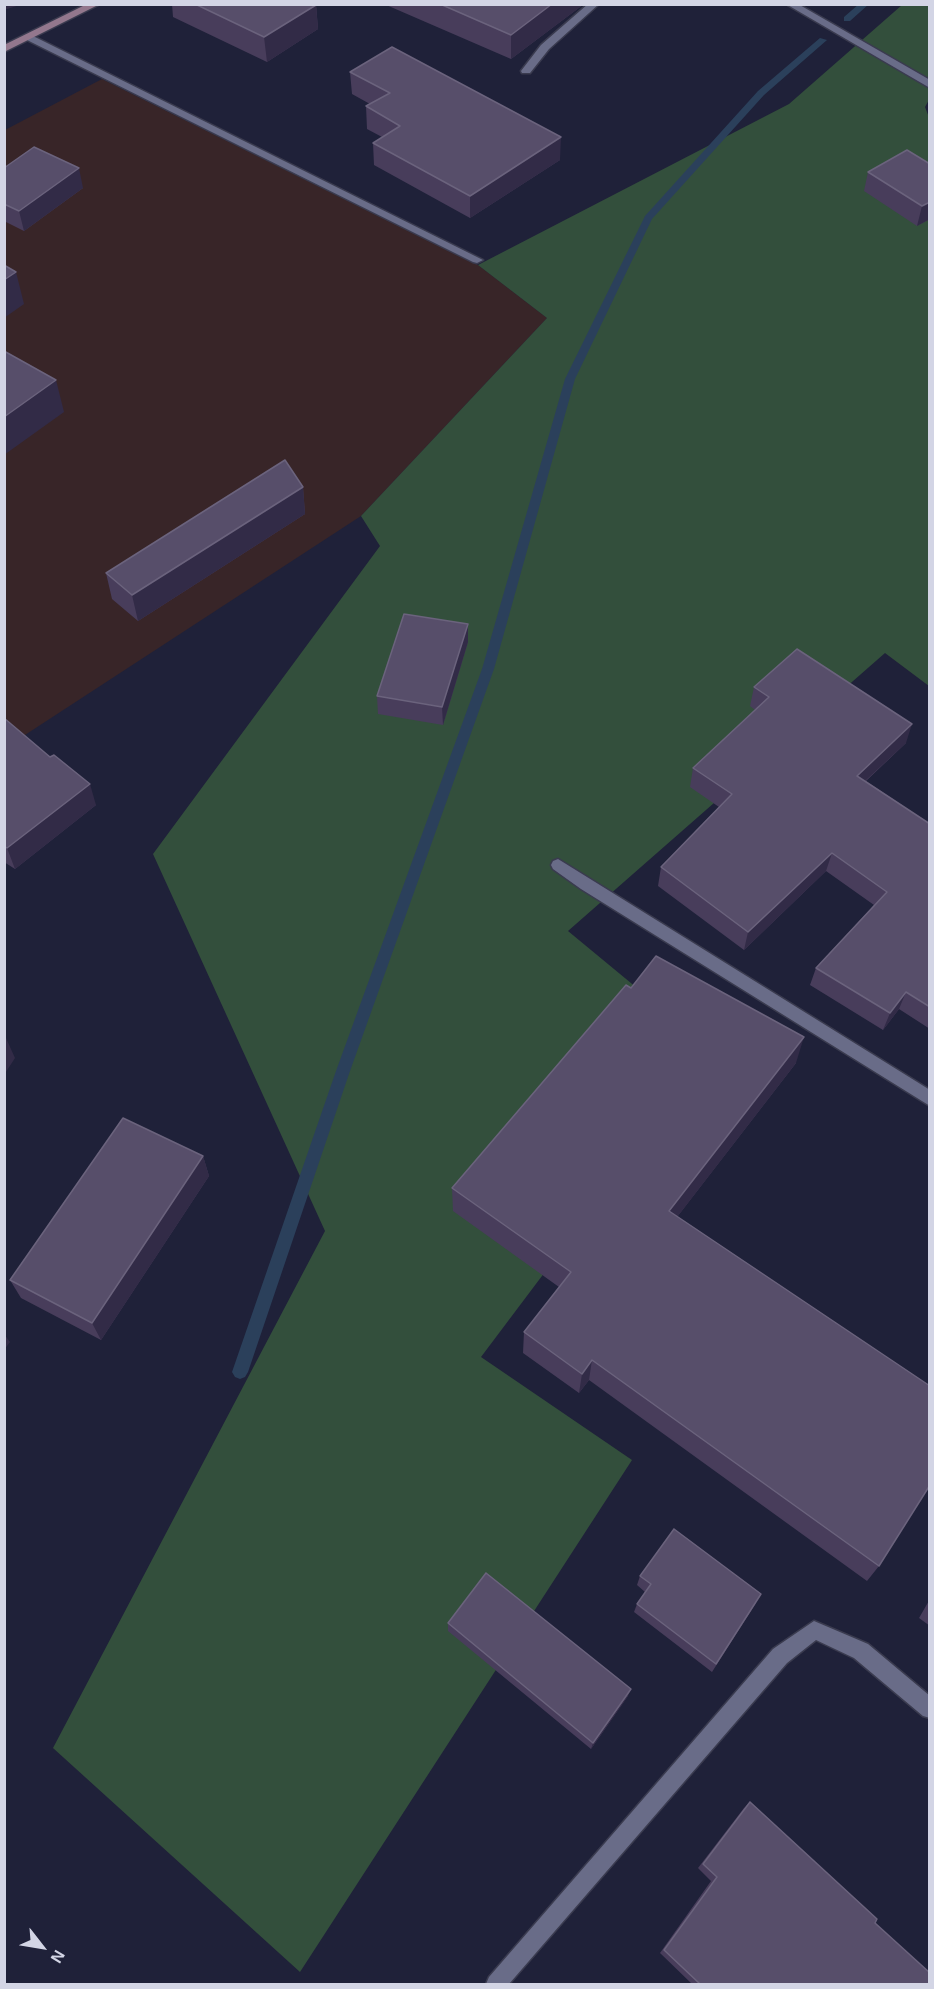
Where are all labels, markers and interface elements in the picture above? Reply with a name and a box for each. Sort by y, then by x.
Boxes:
north arrow [12,1917,72,1977]
text: N [48,1947,68,1966]

